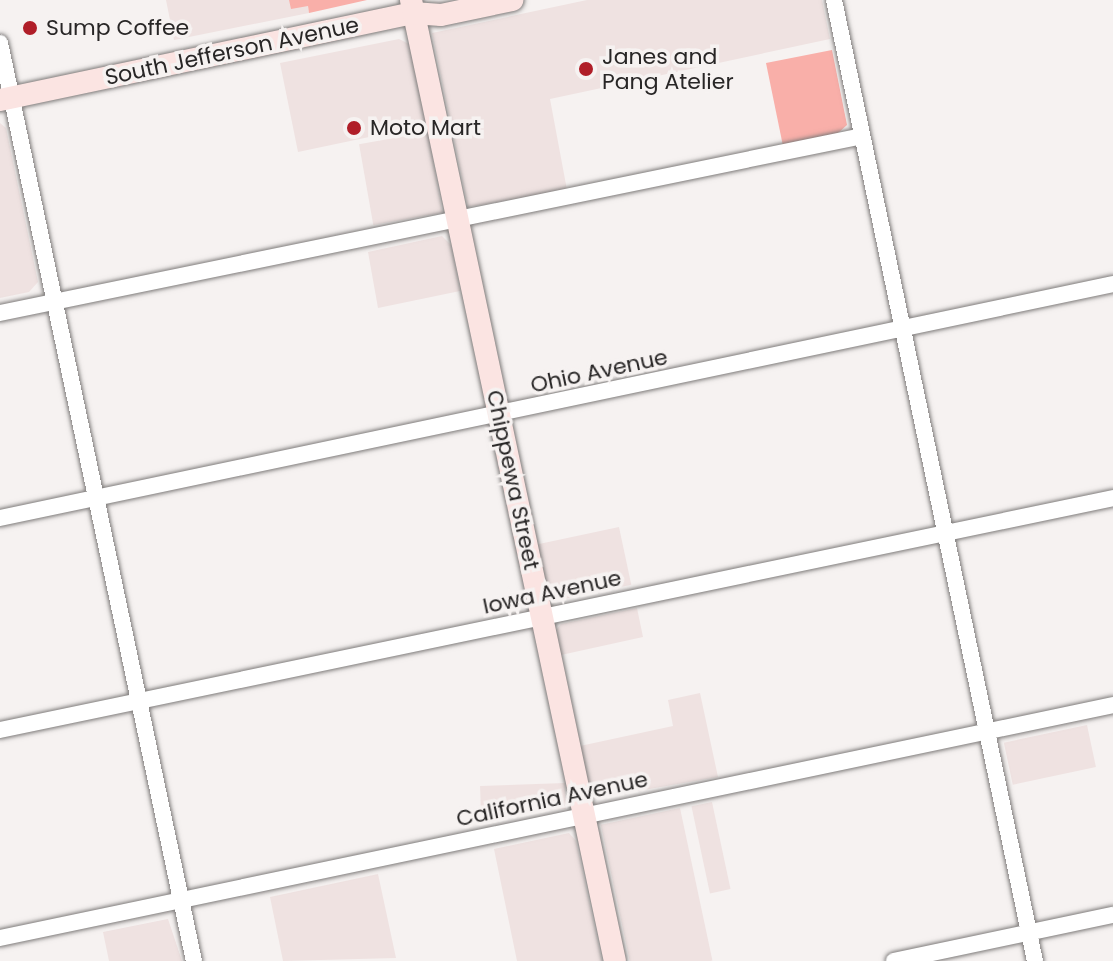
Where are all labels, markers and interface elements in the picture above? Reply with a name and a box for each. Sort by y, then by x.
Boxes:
street label: South Jefferson Avenue [103,11,361,91]
place label: Sump Coffee [46,15,189,41]
marker: Sump Coffee [21,19,39,37]
place label: Janes and Pang Atelier [602,43,734,94]
marker: Janes and Pang Atelier [577,60,595,78]
place label: Moto Mart [370,115,481,141]
marker: Moto Mart [345,119,363,137]
street label: Ohio Avenue [528,344,670,398]
street label: Chippewa Street [481,388,545,572]
street label: Iowa Avenue [480,564,624,620]
street label: California Avenue [454,766,650,832]

